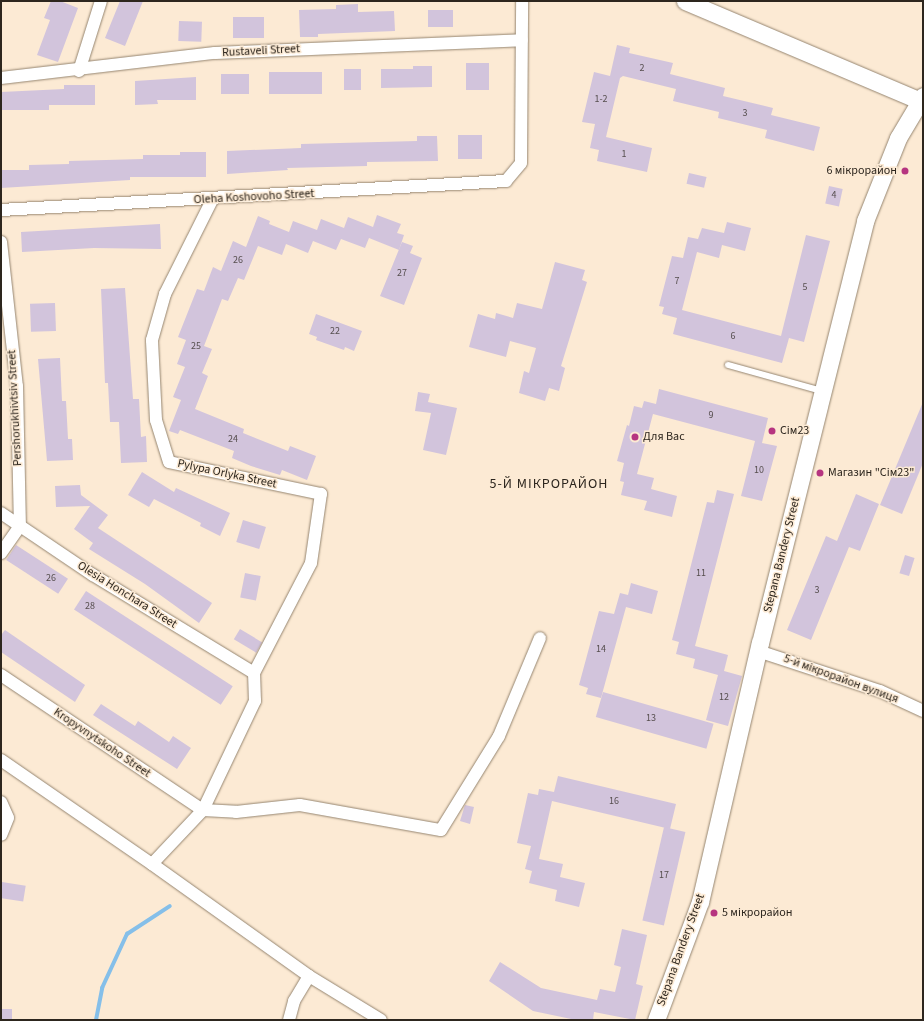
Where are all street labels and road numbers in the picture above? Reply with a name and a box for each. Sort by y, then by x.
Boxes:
street label: Rustaveli Street [222,42,300,60]
street label: Oleha Koshovoho Street [193,187,315,207]
street label: Pershorukhivtsiv Street [5,350,25,466]
street label: Pylypa Orlyka Street [176,456,278,492]
street label: Stepana Bandery Street [761,496,803,614]
street label: Olesia Honchara Street [75,558,179,632]
street label: 5-й мікрорайон вулиця [782,652,900,706]
street label: Kropyvnytskoho Street [51,705,153,781]
street label: Stepana Bandery Street [654,892,708,1008]

